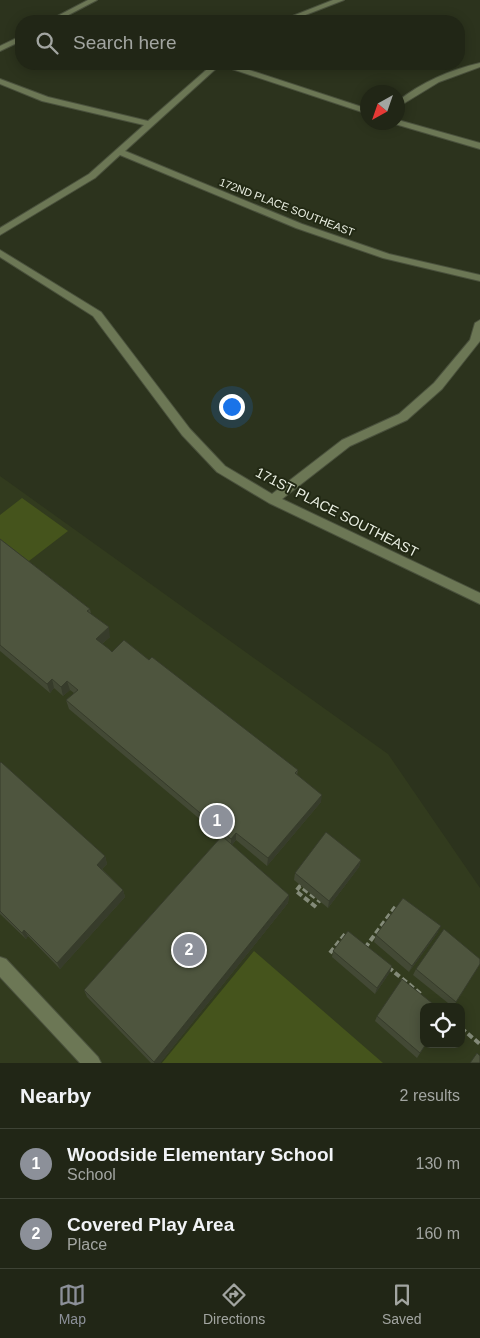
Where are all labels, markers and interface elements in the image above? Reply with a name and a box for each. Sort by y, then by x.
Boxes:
search box [15,15,465,70]
icon: search [33,29,61,57]
text: Search here [73,32,177,53]
north arrow [360,85,405,130]
street label: 172ND PLACE SOUTHEAST [218,176,356,238]
your location [219,394,245,420]
street label: 171ST PLACE SOUTHEAST [253,464,421,560]
pin: 1 [201,802,233,840]
pin: 2 [173,931,205,969]
map controls [420,1003,465,1048]
button: locate [420,1003,465,1048]
text: Nearby [20,1084,91,1107]
text: 2 results [400,1087,460,1104]
text: Woodside Elementary School [67,1144,334,1165]
text: 1 [32,1155,40,1172]
text: 130 m [416,1155,460,1172]
text: School [67,1166,116,1183]
text: Covered Play Area [67,1214,234,1235]
text: 2 [32,1225,40,1242]
text: 160 m [416,1225,460,1242]
text: Place [67,1236,107,1253]
tab: Map [58,1281,86,1327]
tab: Directions [203,1281,265,1327]
tab: Saved [382,1281,422,1327]

